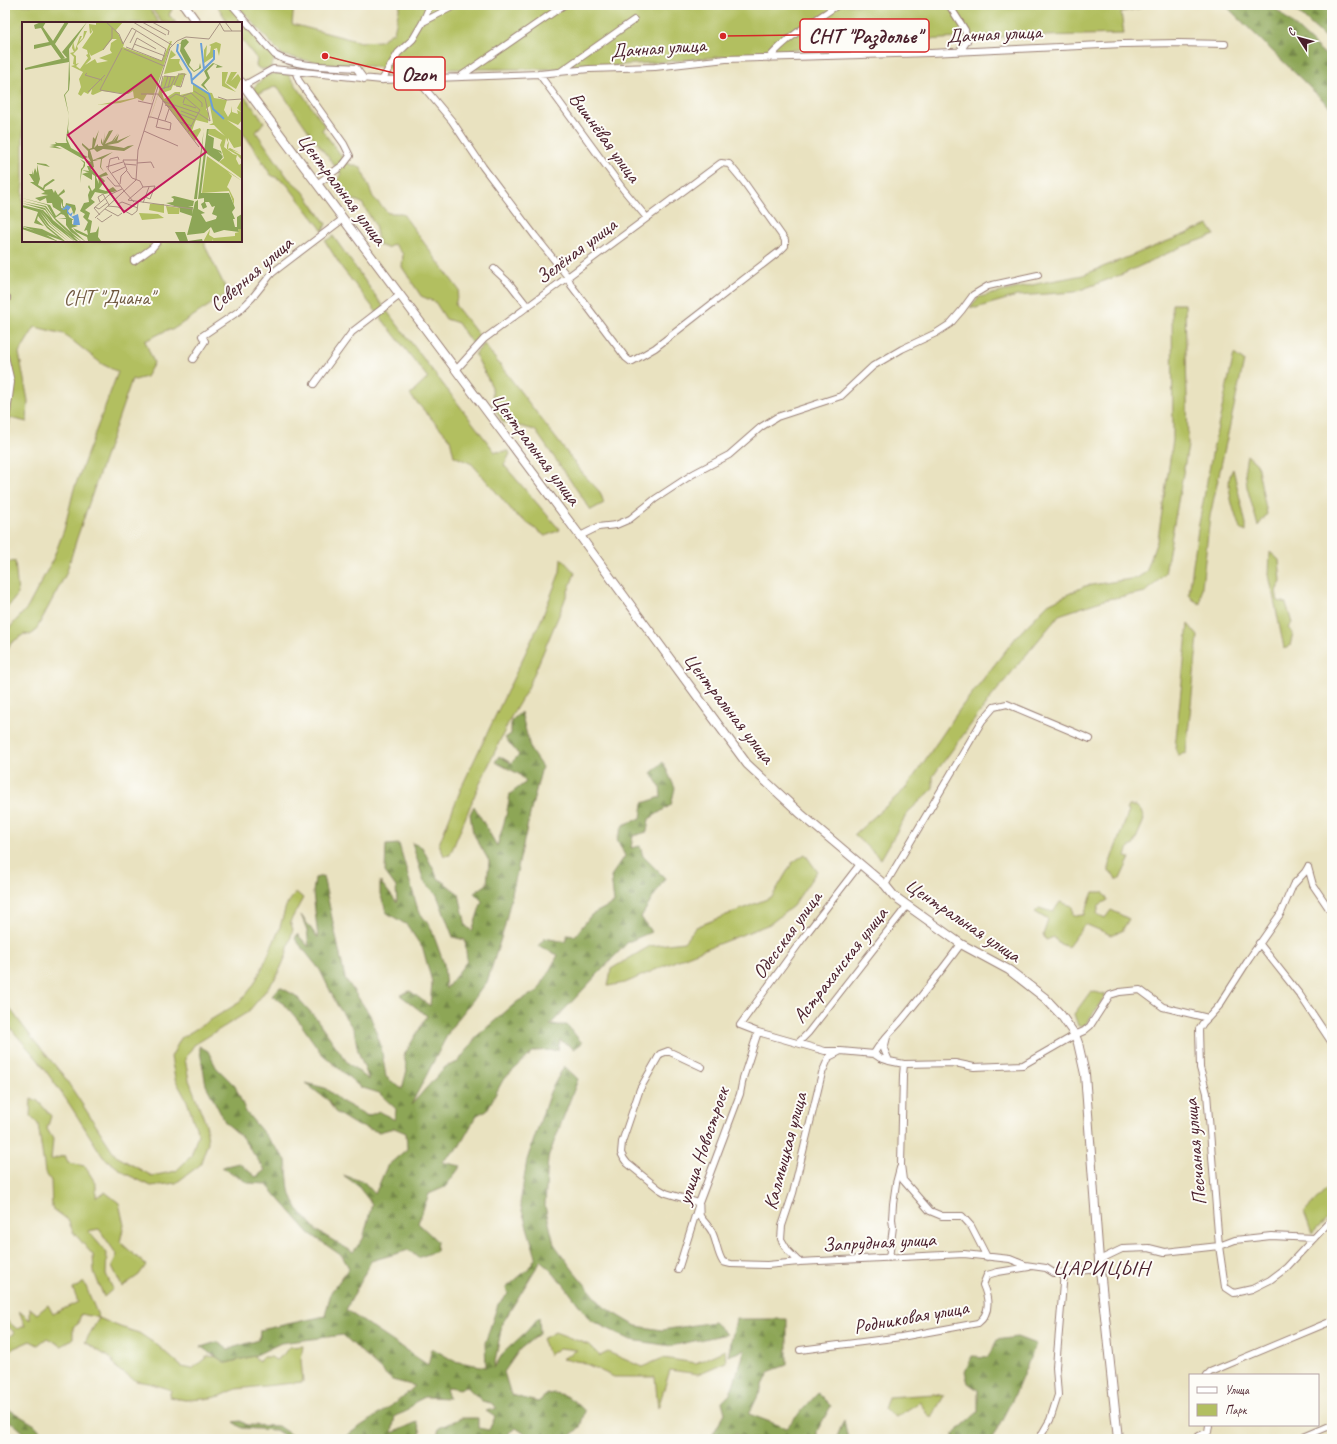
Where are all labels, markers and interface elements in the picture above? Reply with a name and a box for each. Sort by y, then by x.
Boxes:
north arrow [1279,18,1319,58]
callout: СНТ "Раздолье" [800,19,929,52]
street label: Дачная улица [946,19,1044,49]
inset map [22,22,242,242]
text: СНТ "Раздолье" [808,23,927,50]
text: С [1284,25,1299,38]
street label: Дачная улица [609,32,708,64]
callout: Ozon [394,57,445,90]
text: Ozon [401,61,437,87]
street label: Вишнёвая улица [564,87,647,189]
street label: Центральная улица [292,128,393,251]
street label: Зелёная улица [531,211,623,290]
street label: Северная улица [204,230,299,317]
park label: СНТ "Диана" [64,285,158,310]
street label: Центральная улица [486,388,587,511]
street label: Центральная улица [678,648,781,769]
street label: Центральная улица [900,872,1027,969]
street label: Одесская улица [747,885,828,984]
street label: Астраханская улица [787,901,894,1028]
street label: улица Новостроек [671,1082,735,1209]
street label: Калмыцкая улица [757,1088,813,1212]
street label: Песчаная улица [1178,1096,1212,1206]
street label: Запрудная улица [822,1226,938,1257]
district label: ЦАРИЦЫН [1052,1254,1152,1282]
street label: Родниковая улица [852,1294,972,1339]
legend [1189,1374,1319,1426]
text: Улица [1225,1382,1250,1398]
text: Парк [1225,1402,1248,1418]

